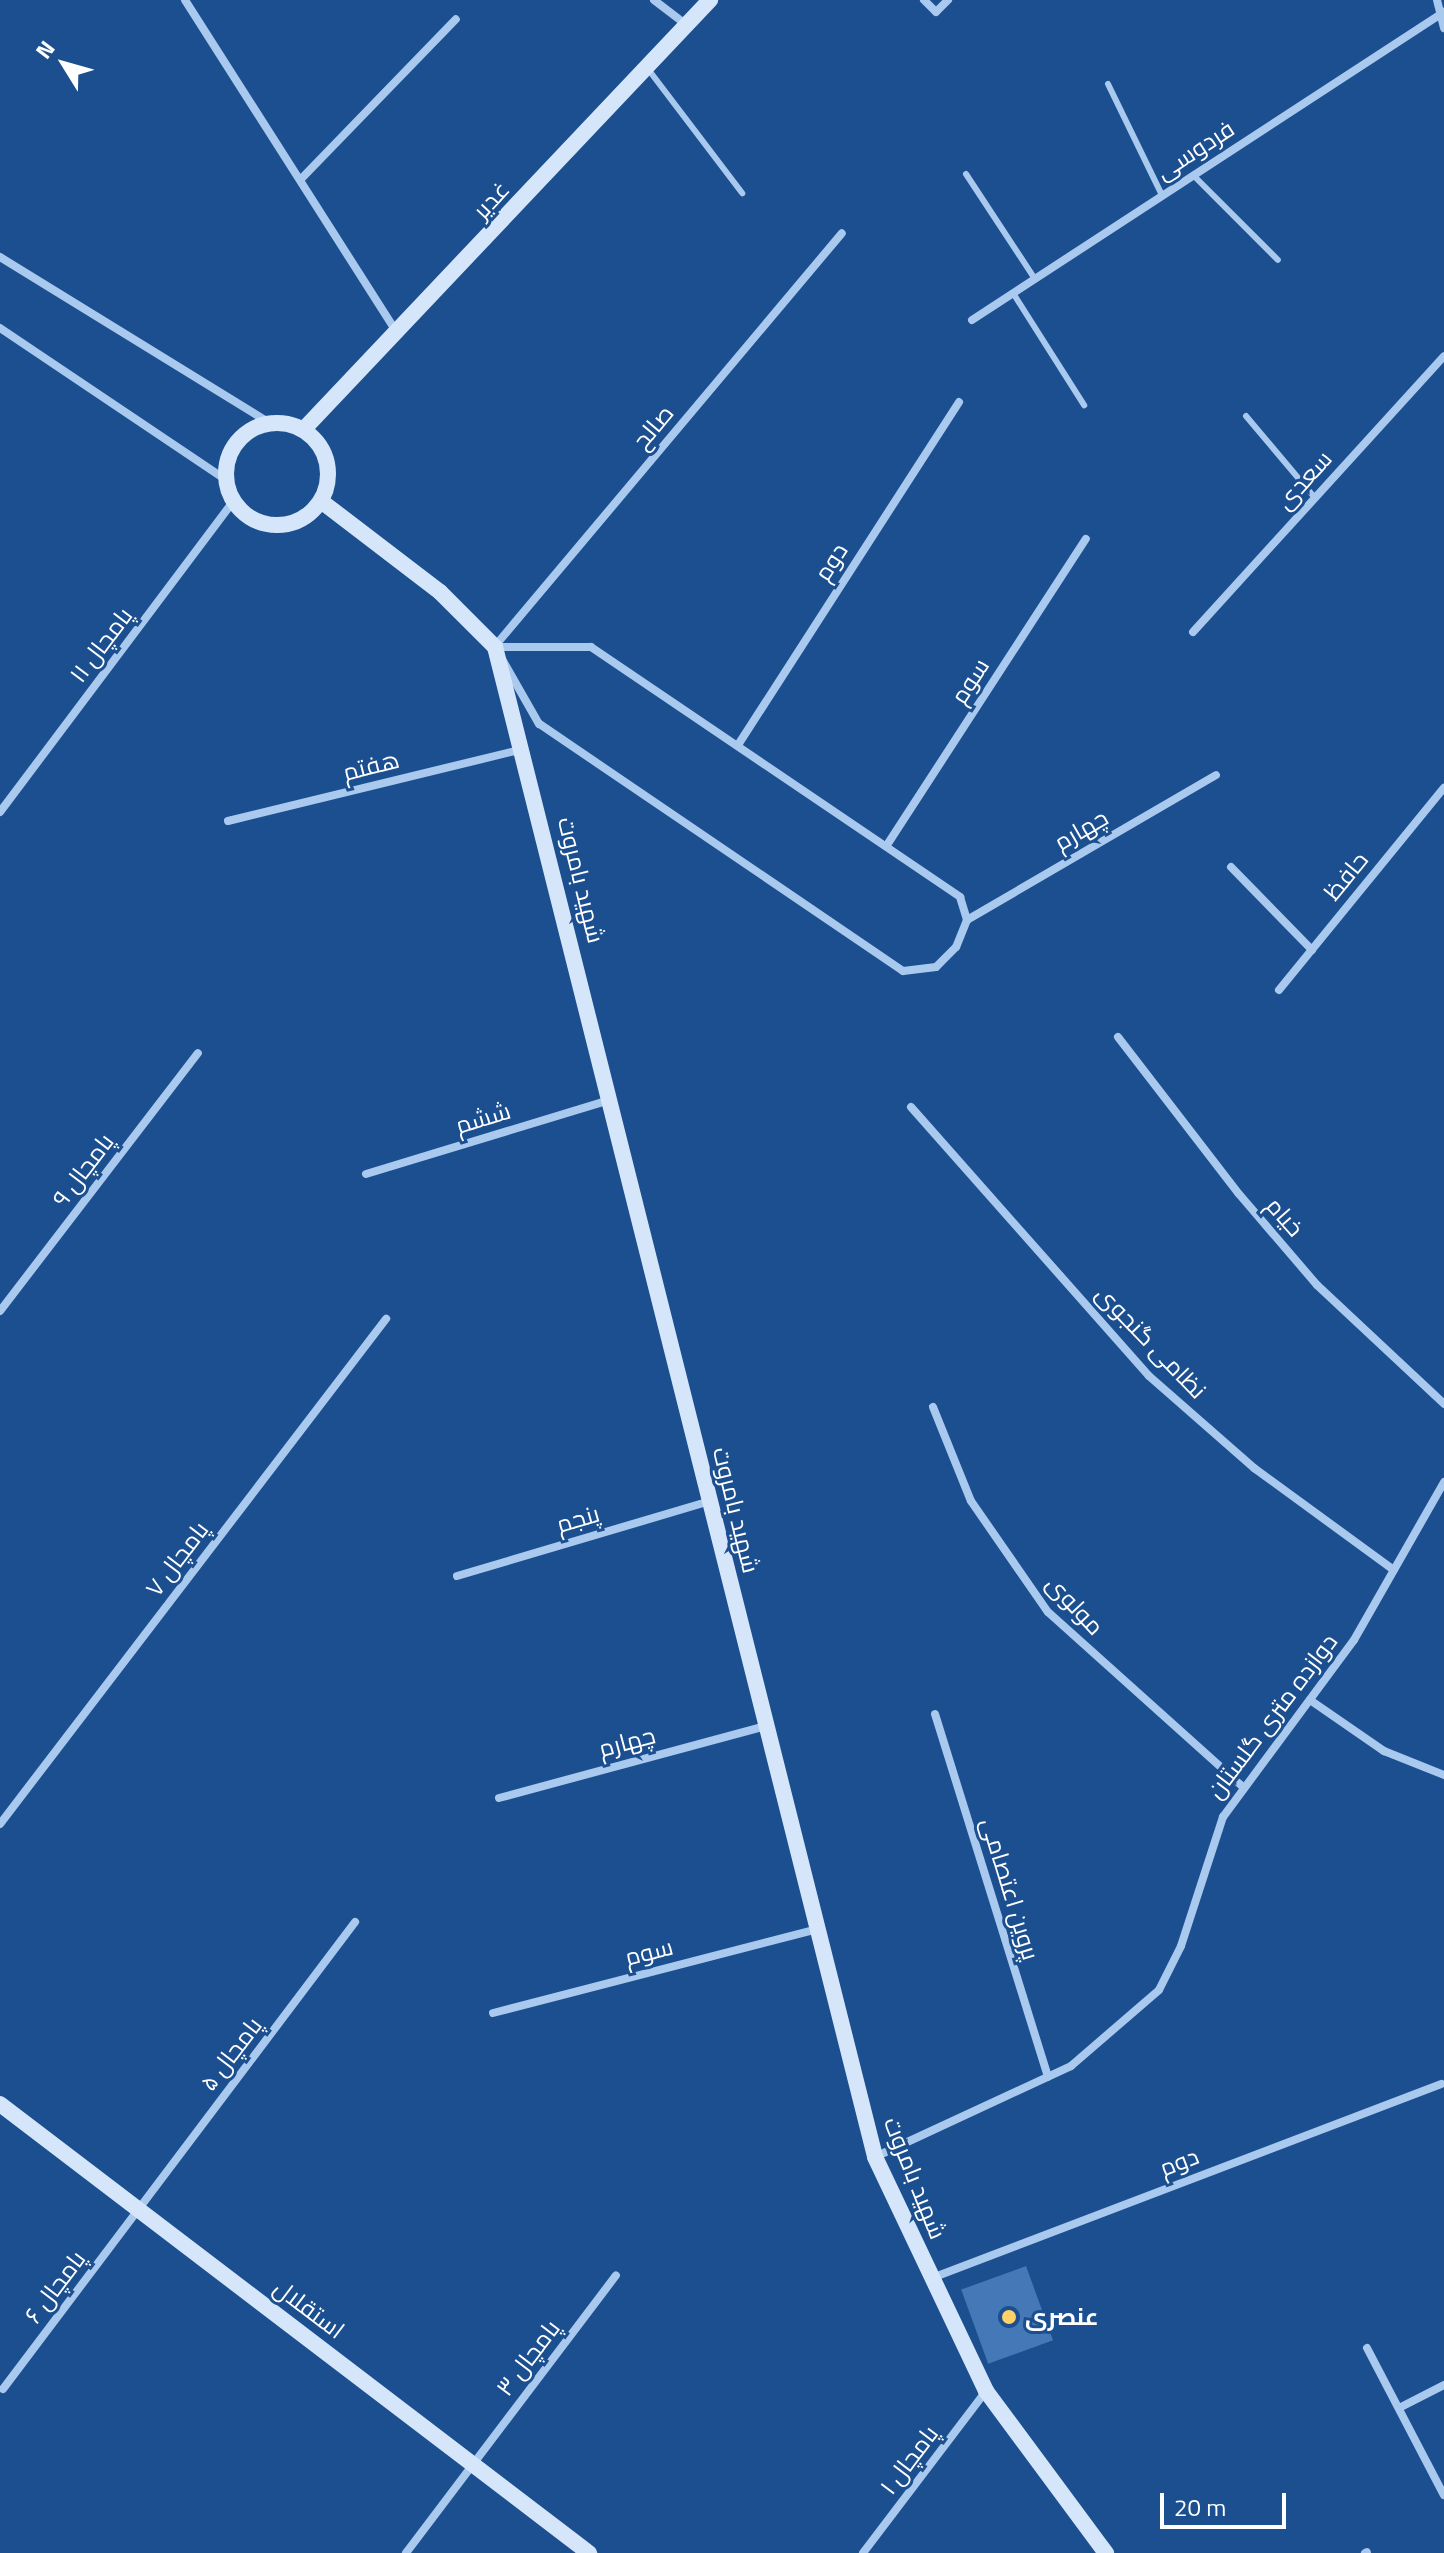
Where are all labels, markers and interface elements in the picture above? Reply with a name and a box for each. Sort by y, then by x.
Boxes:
north arrow [24,24,104,104]
text: N [27,33,63,66]
street label: فردوسی [1150,114,1240,186]
street label: غدیر [467,175,515,225]
street label: صالح [626,399,680,455]
street label: سعدی [1270,445,1338,515]
street label: دوم [808,538,854,586]
street label: پامچال ۱۱ [63,602,139,688]
street label: سوم [945,653,995,709]
street label: هفتم [340,745,402,787]
street label: چهارم [1049,803,1113,857]
street label: شهید بامروت [551,814,611,946]
street label: حافظ [1318,846,1374,906]
street label: ششم [452,1096,514,1140]
street label: پامچال ۹ [46,1128,120,1212]
street label: خیام [1260,1192,1310,1242]
street label: نظامی گنجوی [1090,1279,1212,1405]
street label: شهید بامروت [706,1444,766,1576]
street label: پنجم [553,1499,603,1539]
street label: پامچال ۷ [139,1516,215,1602]
street label: مولوی [1040,1569,1110,1641]
street label: دوازده متری گلستان [1201,1628,1343,1804]
street label: چهارم [595,1721,659,1763]
street label: پروین اعتصامی [975,1814,1045,1964]
street label: سوم [622,1932,676,1972]
street label: پامچال ۵ [194,2011,268,2097]
street label: شهید بامروت [877,2113,953,2243]
street label: دوم [1155,2141,1203,2183]
street label: پامچال ۶ [18,2245,92,2329]
street label: استقلال [268,2273,350,2345]
place label: عنصری [1025,2303,1099,2331]
marker: عنصری [1000,2308,1018,2326]
street label: پامچال ۳ [490,2314,566,2402]
street label: پامچال ۱ [874,2420,944,2500]
scale bar [1164,2477,1290,2527]
text: 20 m [1174,2489,1226,2525]

